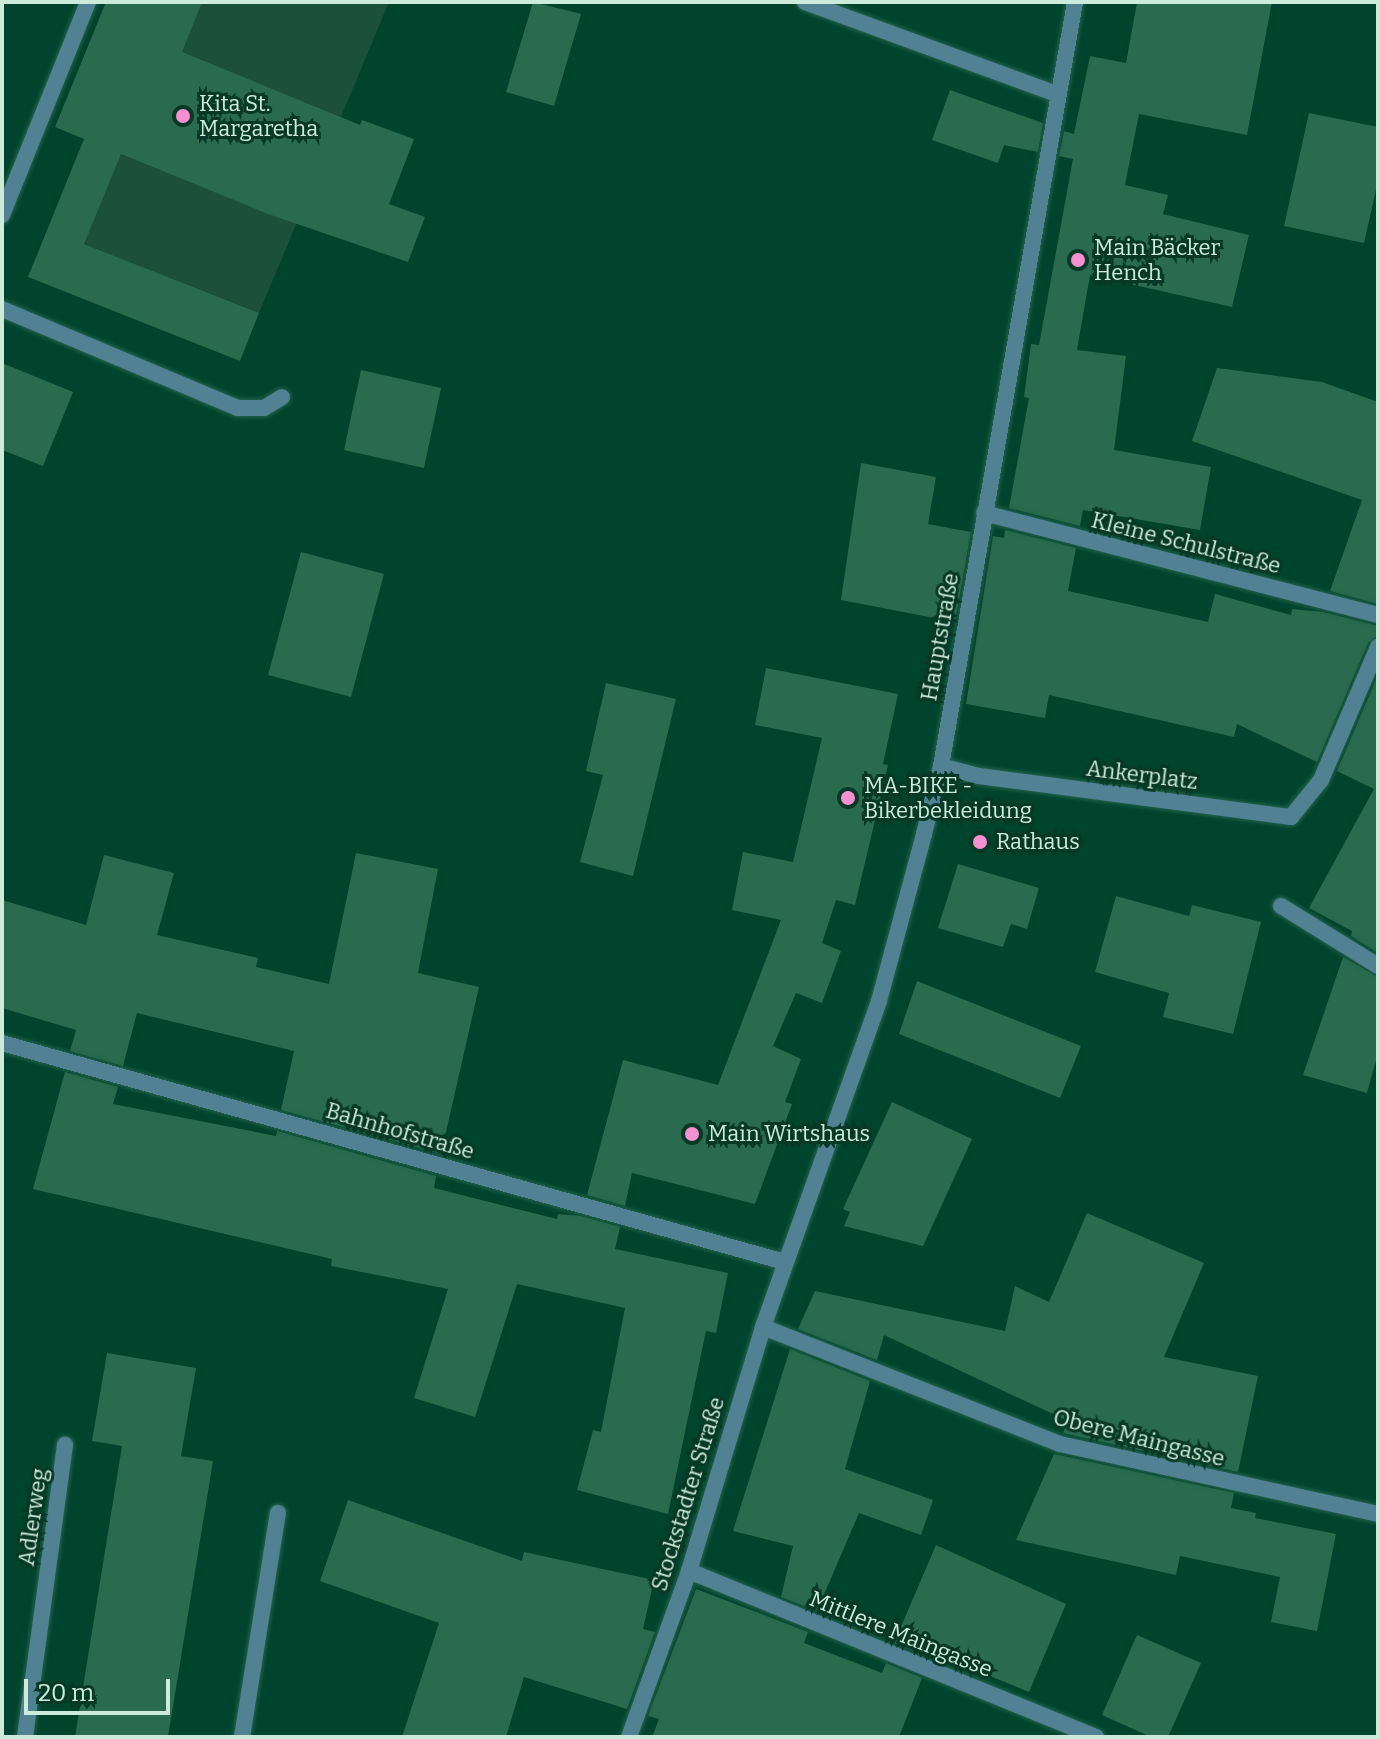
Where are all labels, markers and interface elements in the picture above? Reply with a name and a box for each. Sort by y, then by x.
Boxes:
place label: Kita St. Margaretha [199,90,318,142]
marker: Kita St. Margaretha [174,107,192,125]
place label: Main Bäcker Hench [1094,234,1220,286]
marker: Main Bäcker Hench [1069,251,1087,269]
street label: Kleine Schulstraße [1089,507,1283,579]
street label: Hauptstraße [916,571,964,703]
street label: Ankerplatz [1085,755,1199,795]
place label: MA-BIKE - Bikerbekleidung [864,772,1032,824]
marker: MA-BIKE - Bikerbekleidung [839,789,857,807]
place label: Rathaus [996,829,1080,855]
marker: Rathaus [971,833,989,851]
street label: Bahnhofstraße [323,1097,477,1165]
place label: Main Wirtshaus [708,1121,870,1147]
marker: Main Wirtshaus [683,1125,701,1143]
street label: Stockstadter Straße [646,1394,730,1594]
street label: Obere Maingasse [1051,1404,1227,1472]
street label: Adlerweg [13,1467,53,1567]
street label: Mittlere Maingasse [806,1585,996,1683]
scale bar [28,1663,174,1713]
text: 20 m [38,1679,94,1707]

